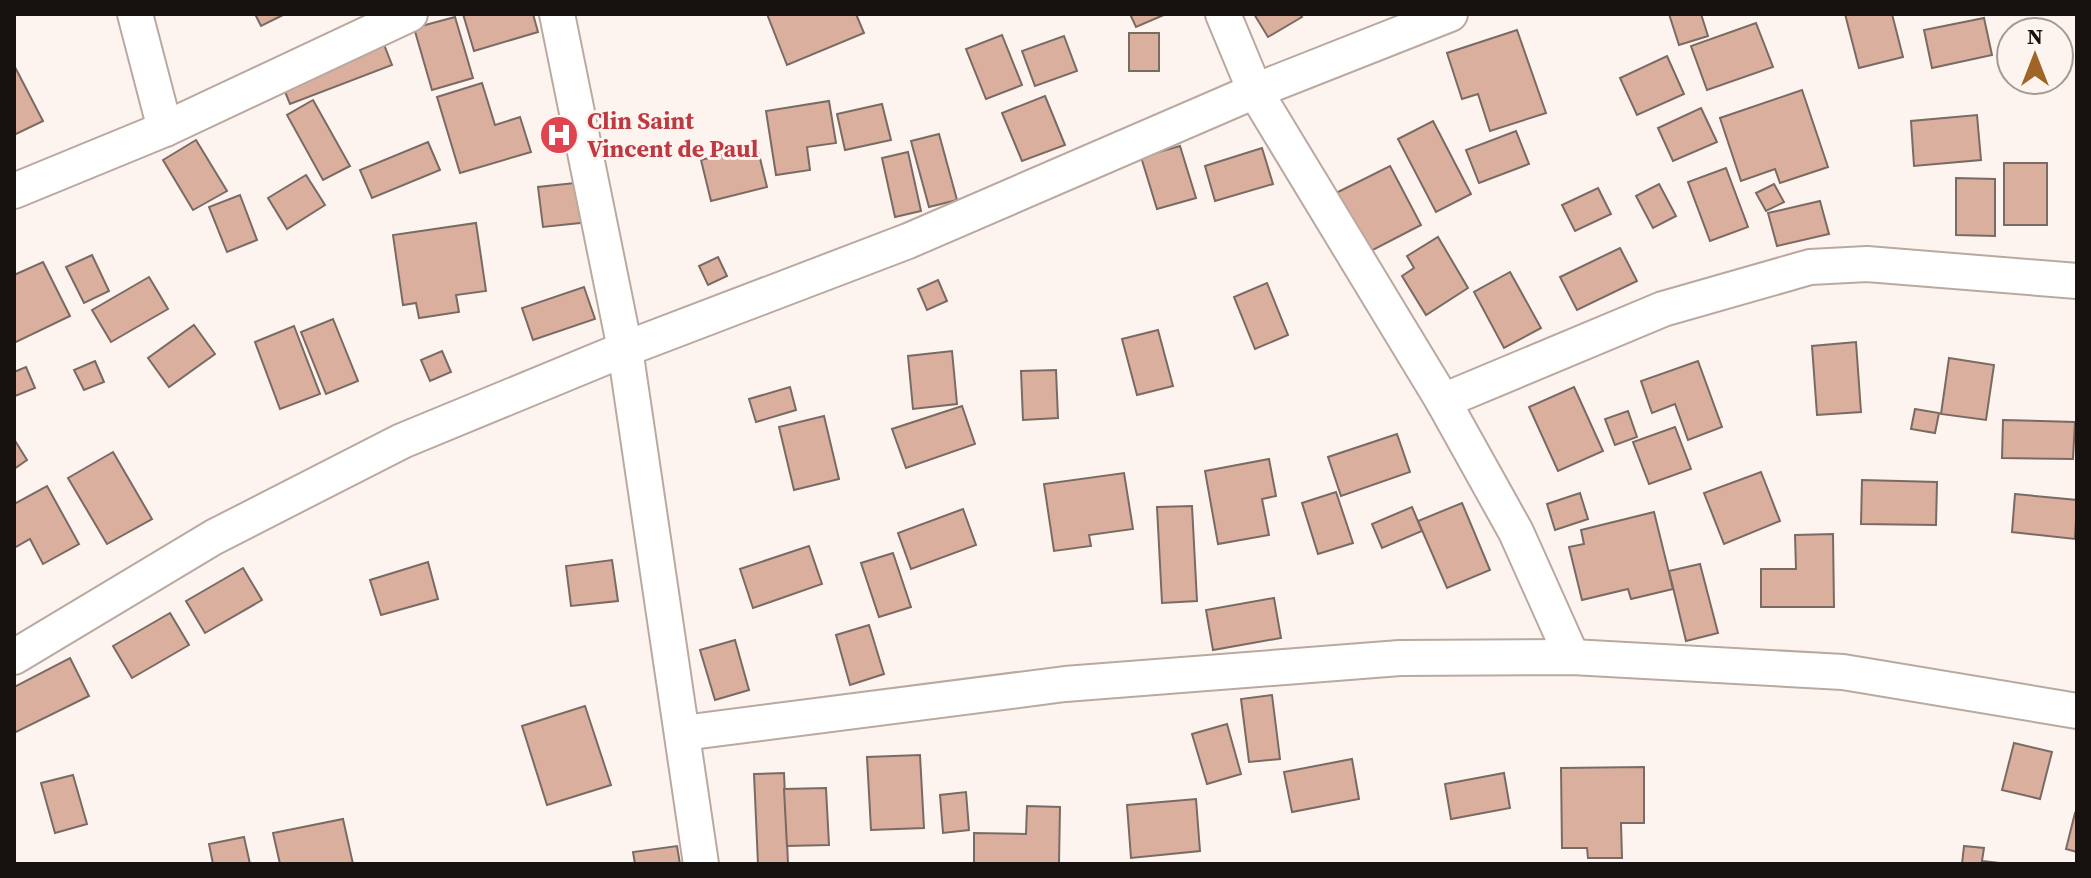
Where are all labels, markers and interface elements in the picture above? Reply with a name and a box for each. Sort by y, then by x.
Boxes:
north arrow [1995,16,2075,96]
text: N [2027,21,2043,51]
place label: Clin Saint Vincent de Paul [587,104,759,165]
hospital icon: Clin Saint Vincent de Paul [538,114,580,156]

